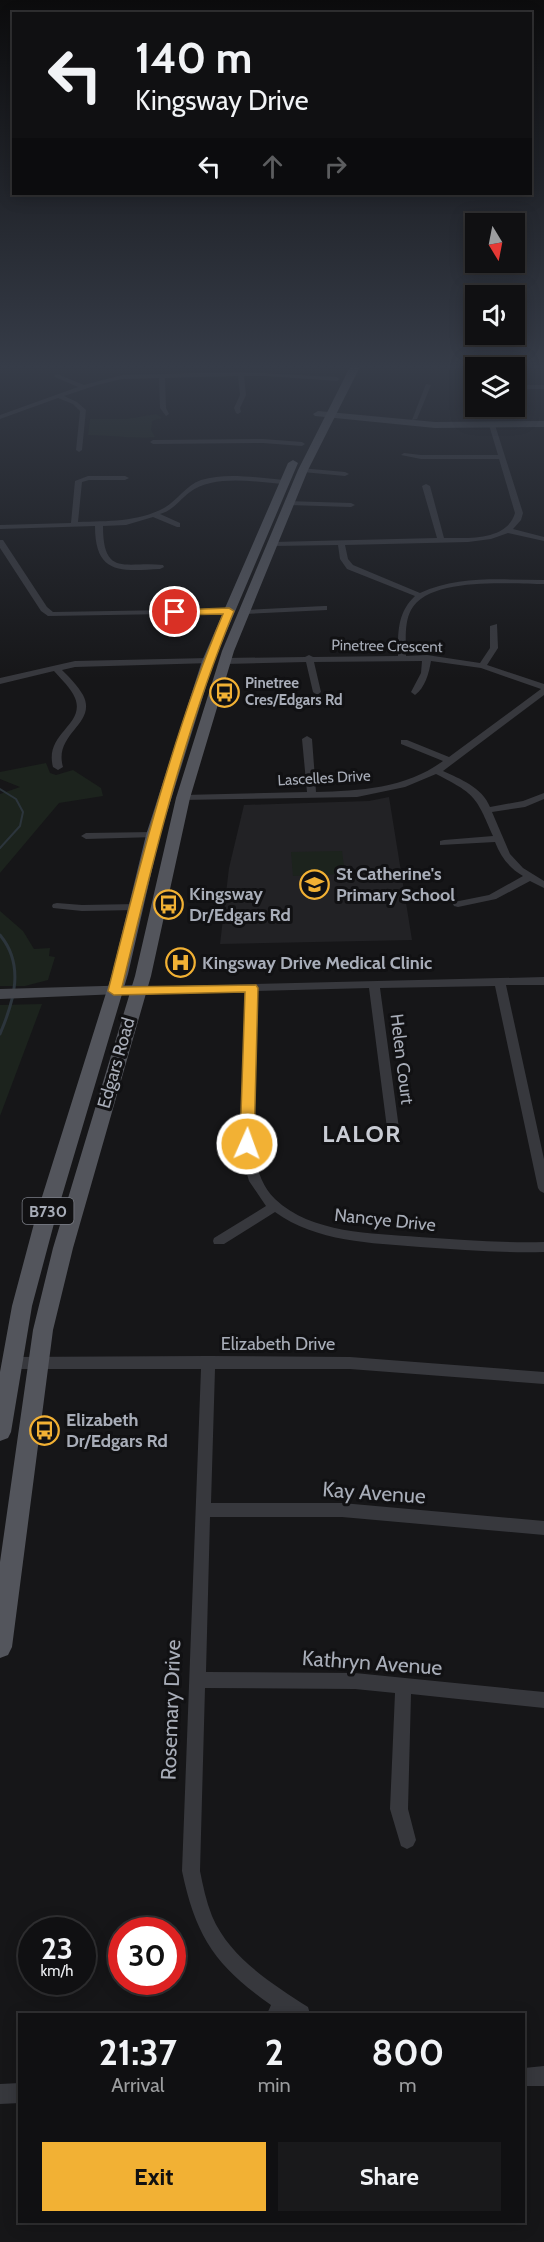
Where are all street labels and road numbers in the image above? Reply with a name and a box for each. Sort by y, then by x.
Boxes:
street label: Pinetree Crescent [331,636,443,656]
street label: Lascelles Drive [277,767,371,789]
street label: Helen Court [386,1012,418,1106]
street label: Edgars Road [93,1015,139,1111]
road number: B730 [22,1198,74,1224]
street label: Nancye Drive [333,1204,437,1236]
street label: Elizabeth Drive [221,1333,335,1355]
street label: Kay Avenue [322,1476,427,1509]
street label: Rosemary Drive [156,1639,185,1781]
street label: Kathryn Avenue [301,1645,443,1680]

